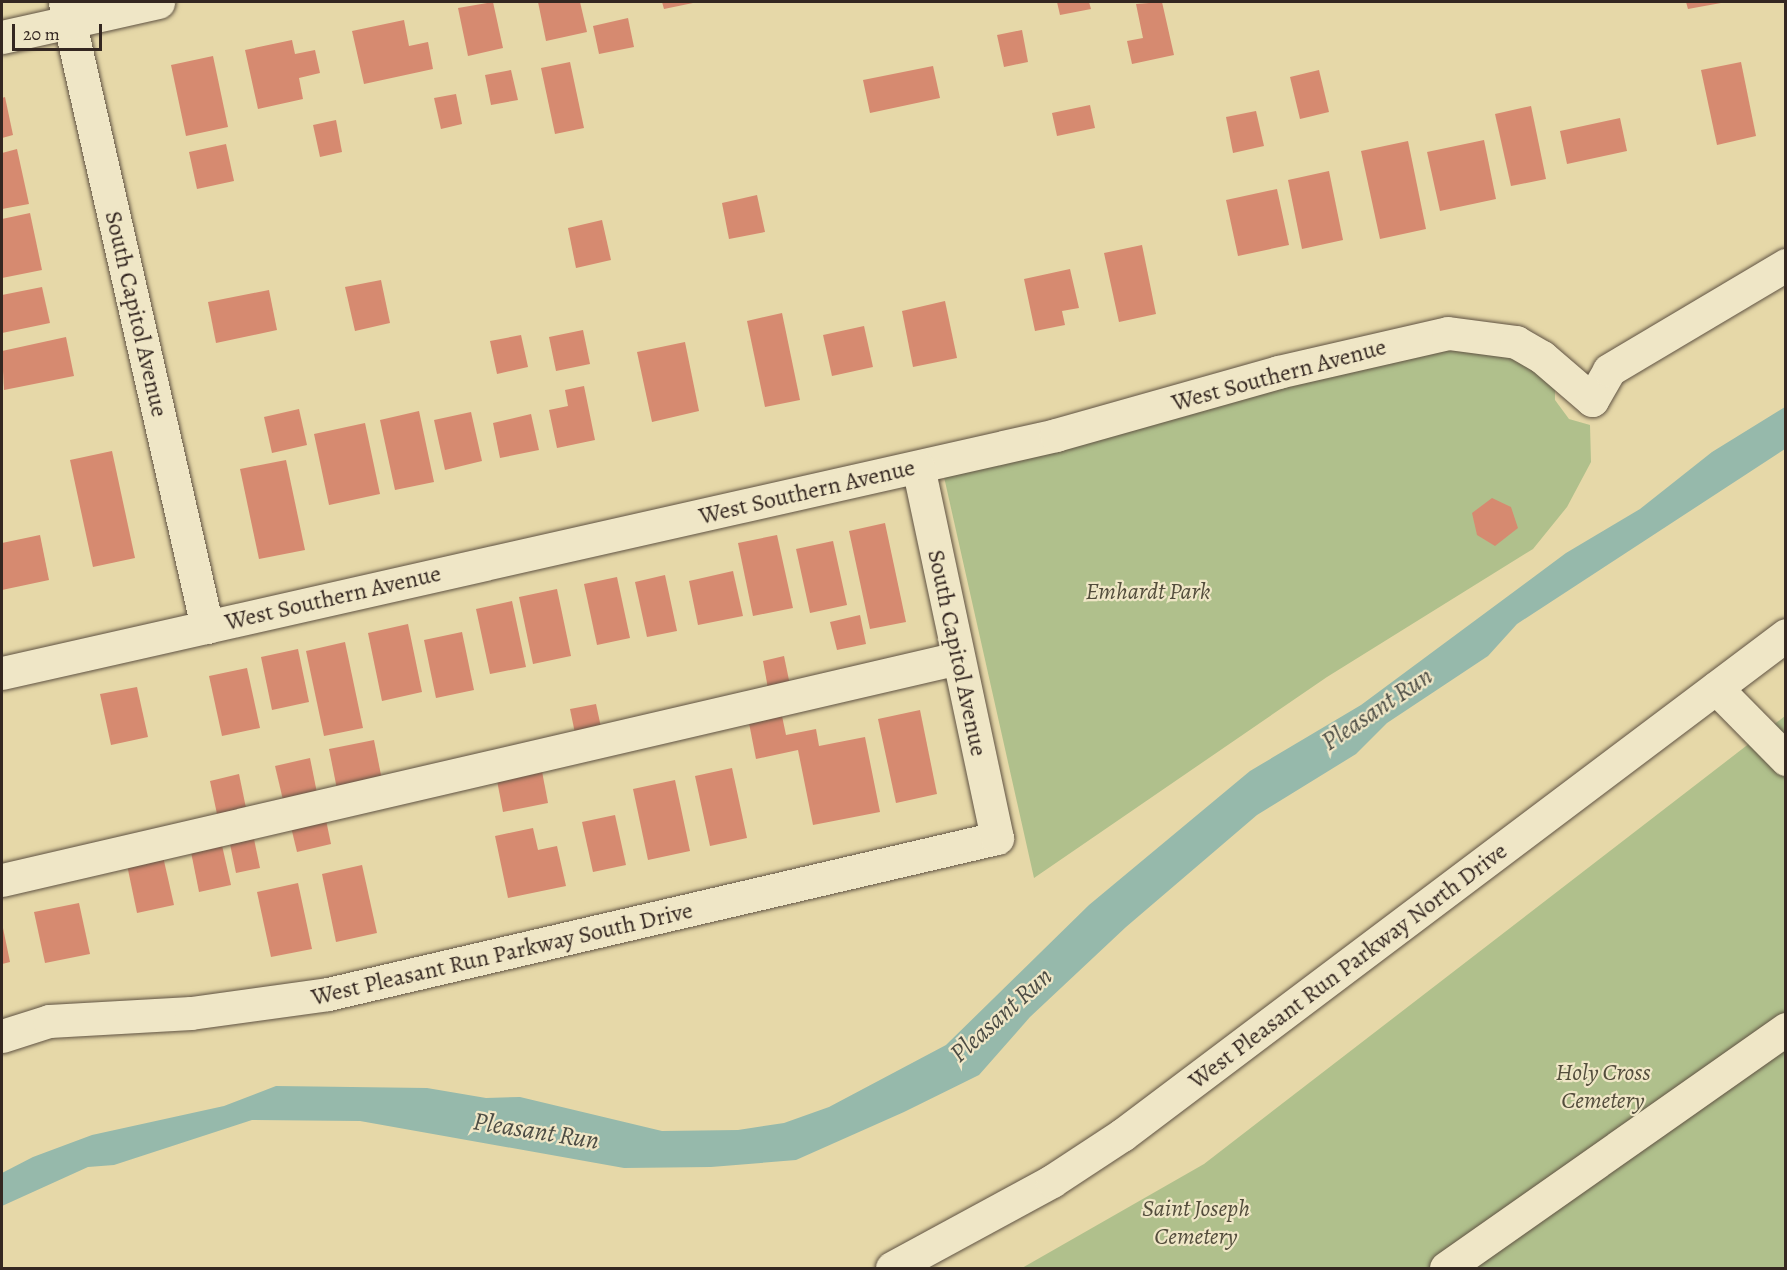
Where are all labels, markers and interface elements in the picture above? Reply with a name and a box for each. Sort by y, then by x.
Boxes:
scale bar [15,12,105,50]
text: 20 m [23,22,60,46]
street label: South Capitol Avenue [98,208,174,420]
street label: West Southern Avenue [1169,333,1389,417]
street label: West Southern Avenue [696,453,918,531]
street label: South Capitol Avenue [921,547,993,759]
street label: West Southern Avenue [222,559,444,637]
park label: Emhardt Park [1085,578,1211,606]
water label: Pleasant Run [1316,661,1438,757]
street label: West Pleasant Run Parkway North Drive [1183,837,1513,1095]
street label: West Pleasant Run Parkway South Drive [309,896,695,1012]
water label: Pleasant Run [943,961,1059,1069]
park label: Holy Cross Cemetery [1555,1059,1651,1115]
water label: Pleasant Run [471,1106,601,1156]
park label: Saint Joseph Cemetery [1142,1195,1250,1251]

